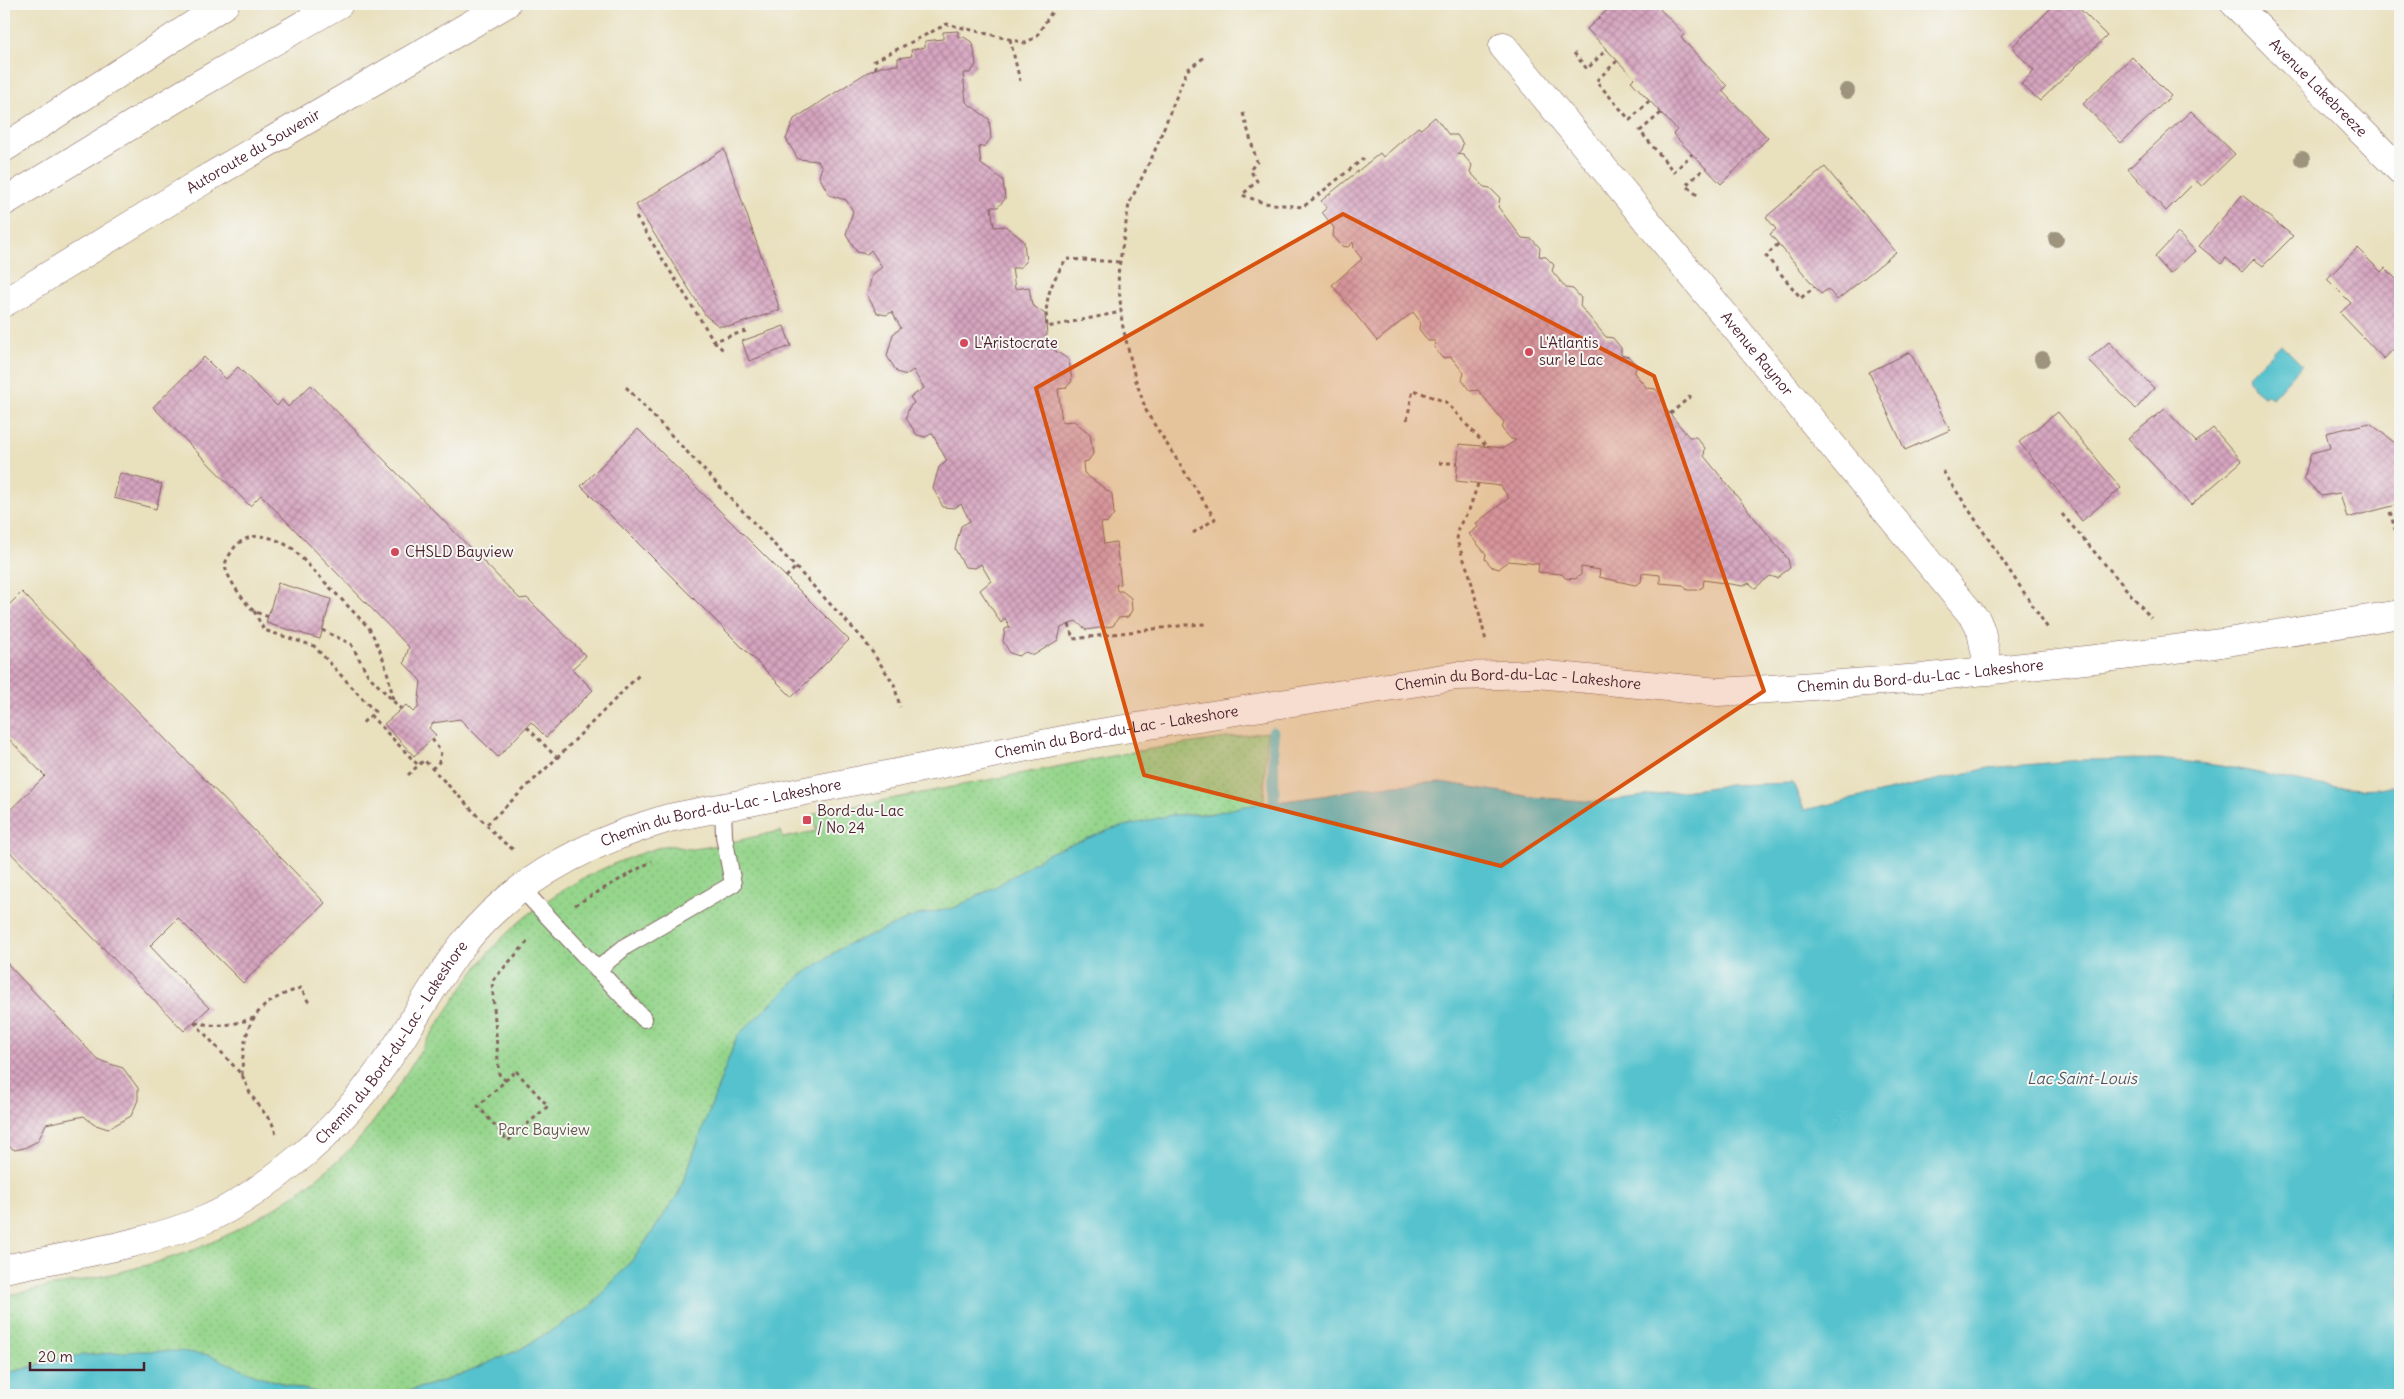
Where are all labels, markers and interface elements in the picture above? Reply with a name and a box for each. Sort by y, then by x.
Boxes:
street label: Avenue Lakebreeze [2266,34,2372,141]
street label: Autoroute du Souvenir [183,104,324,198]
street label: Avenue Raynor [1717,308,1797,400]
place label: L'Aristocrate [974,333,1058,352]
place label: L'Atlantis sur le Lac [1539,333,1604,369]
marker: L'Aristocrate [958,337,970,349]
marker: L'Atlantis sur le Lac [1523,346,1535,358]
place label: CHSLD Bayview [405,542,514,561]
marker: CHSLD Bayview [389,546,401,558]
street label: Chemin du Bord-du-Lac - Lakeshore [1796,655,2044,696]
street label: Chemin du Bord-du-Lac - Lakeshore [1393,664,1642,695]
street label: Chemin du Bord-du-Lac - Lakeshore [993,701,1240,762]
street label: Chemin du Bord-du-Lac - Lakeshore [597,774,843,851]
place label: Bord-du-Lac / No 24 [817,801,905,837]
marker: Bord-du-Lac / No 24 [801,814,813,826]
street label: Chemin du Bord-du-Lac - Lakeshore [311,937,471,1148]
water label: Lac Saint-Louis [2027,1068,2138,1088]
park label: Parc Bayview [498,1120,590,1139]
scale bar [30,1339,144,1371]
text: 20 m [38,1347,73,1366]

